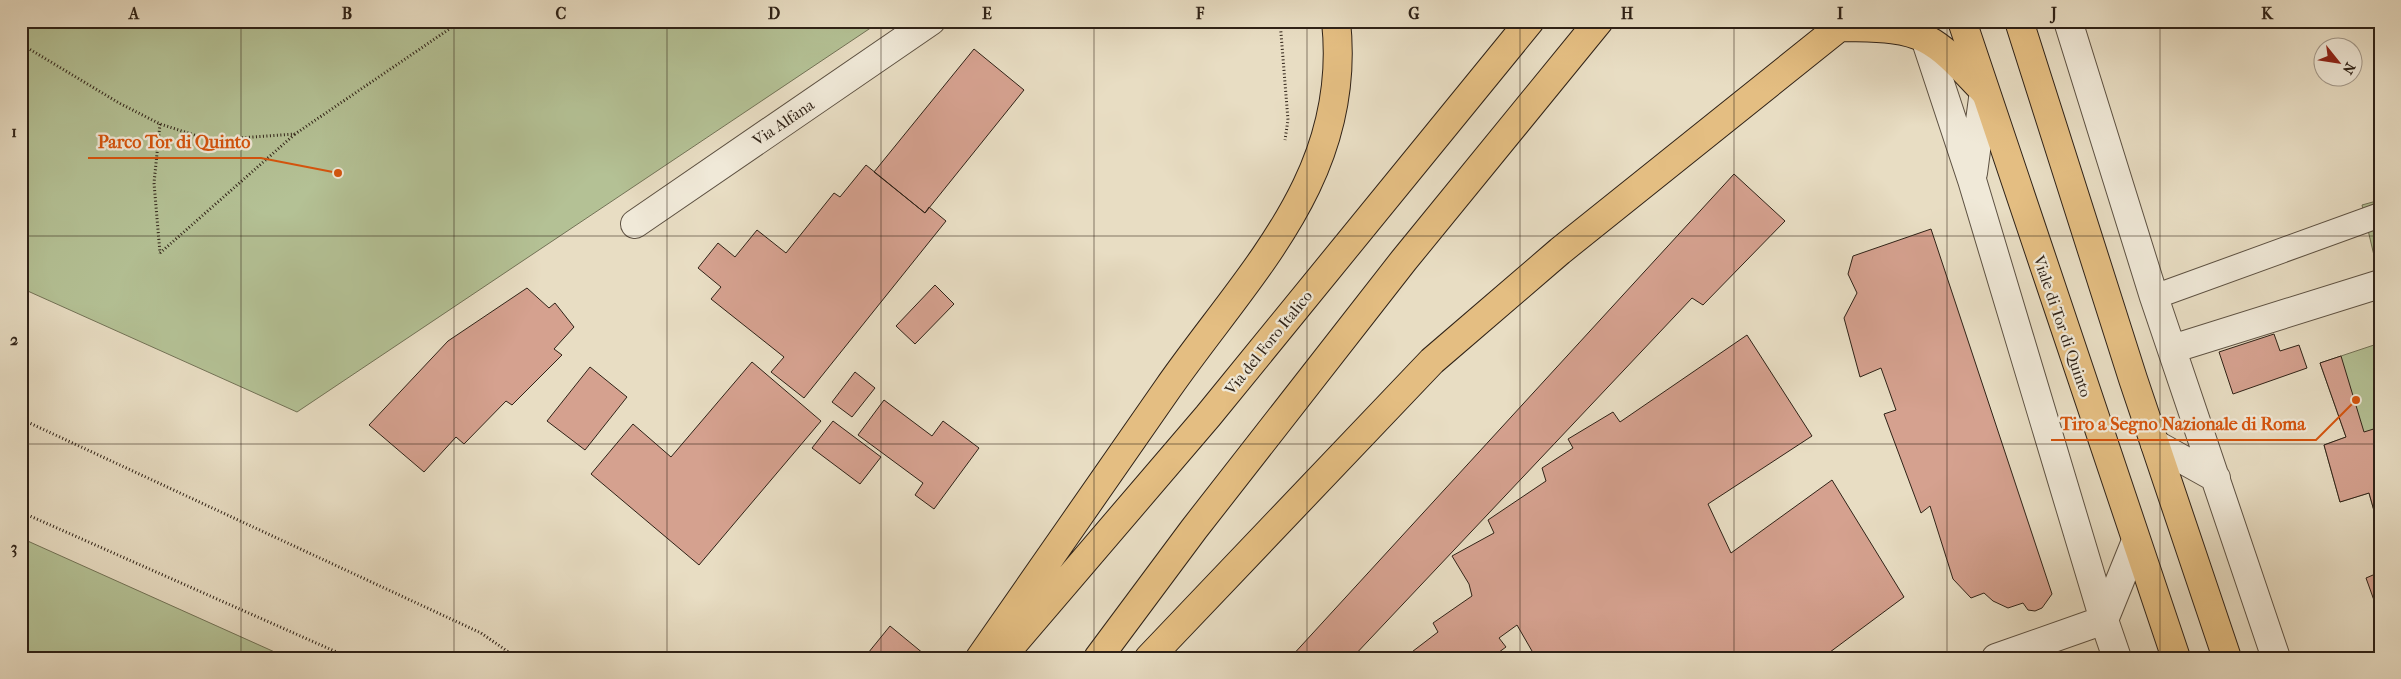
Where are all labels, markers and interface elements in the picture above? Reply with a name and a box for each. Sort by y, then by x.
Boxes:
text: A [128,4,140,23]
text: B [342,4,352,23]
text: C [556,4,567,23]
text: D [768,4,780,23]
text: E [982,4,992,23]
text: F [1195,4,1205,23]
text: G [1408,4,1420,23]
text: H [1621,4,1634,23]
text: I [1837,4,1844,23]
text: J [2049,4,2057,24]
text: K [2261,4,2274,23]
north arrow [2314,38,2364,88]
text: N [2339,59,2359,77]
street label: Via Alfana [748,95,818,150]
text: 1 [11,122,17,141]
callout: Parco Tor di Quinto [88,125,261,158]
text: Parco Tor di Quinto [98,132,250,153]
street label: Viale di Tor di Quinto [2029,252,2096,399]
street label: Via del Foro Italico [1220,286,1316,399]
text: 2 [10,330,18,349]
callout: Tiro a Segno Nazionale di Roma [2051,407,2316,440]
text: Tiro a Segno Nazionale di Roma [2059,414,2306,435]
text: 3 [11,538,17,558]

